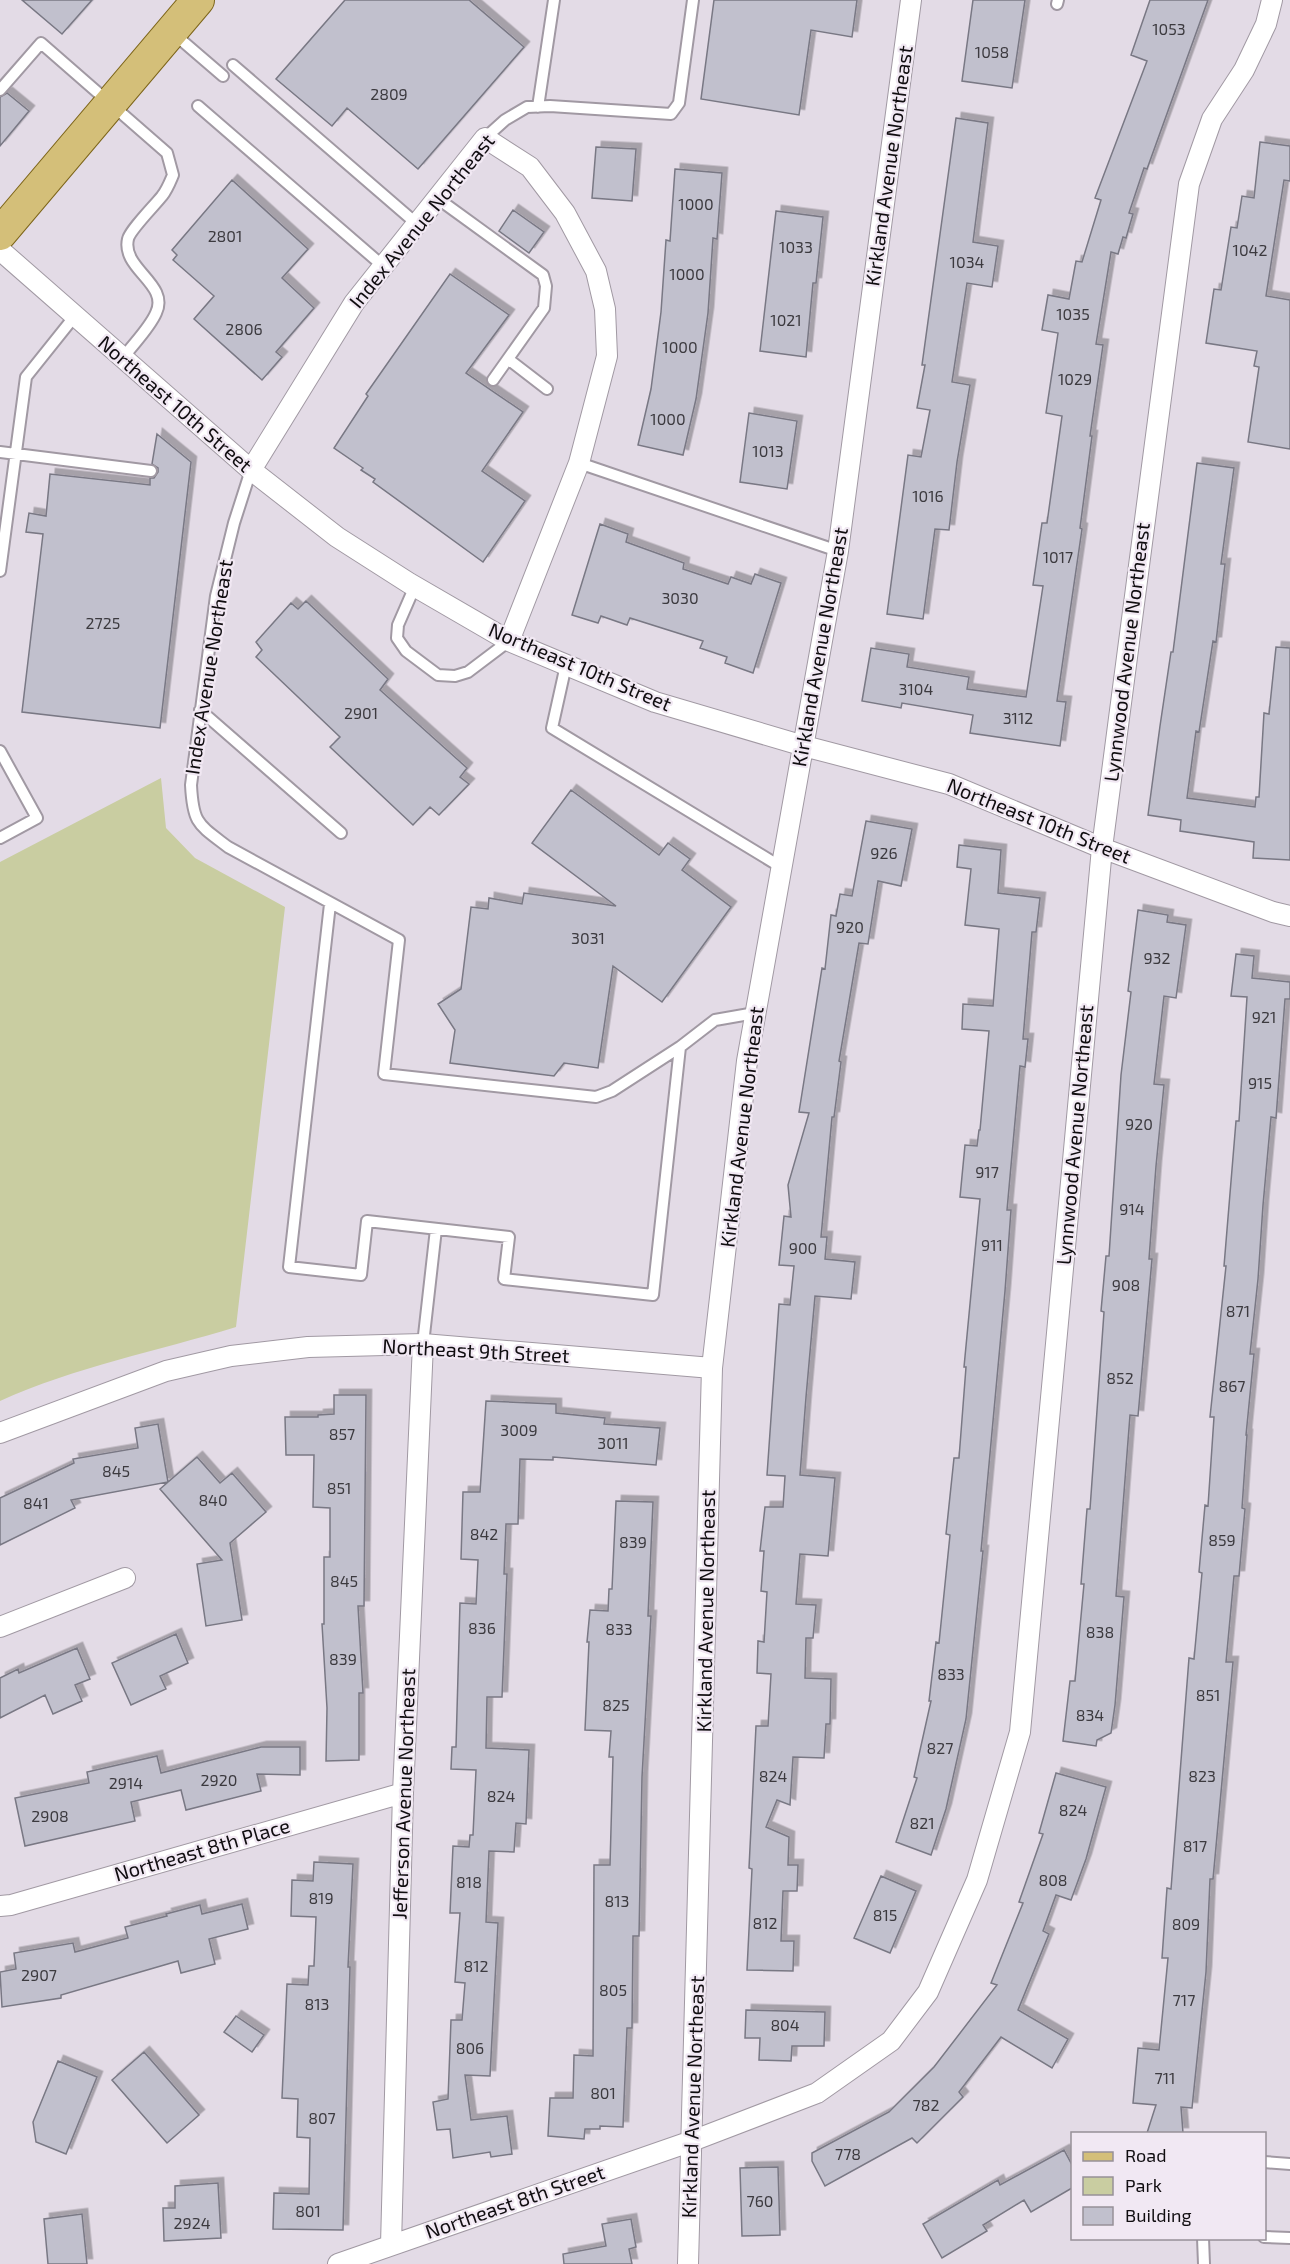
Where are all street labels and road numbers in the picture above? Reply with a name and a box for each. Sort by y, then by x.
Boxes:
street label: Kirkland Avenue Northeast [859,44,917,288]
street label: Index Avenue Northeast [344,128,499,312]
street label: Northeast 10th Street [94,330,258,477]
street label: Lynnwood Avenue Northeast [1098,521,1154,783]
street label: Kirkland Avenue Northeast [786,525,852,768]
street label: Index Avenue Northeast [179,557,237,776]
street label: Northeast 10th Street [485,617,676,716]
street label: Northeast 10th Street [944,772,1135,868]
street label: Lynnwood Avenue Northeast [1051,1003,1097,1266]
street label: Kirkland Avenue Northeast [714,1005,768,1249]
street label: Northeast 9th Street [382,1333,571,1367]
street label: Kirkland Avenue Northeast [691,1489,719,1733]
street label: Jefferson Avenue Northeast [387,1668,419,1920]
street label: Northeast 8th Place [111,1812,292,1886]
street label: Kirkland Avenue Northeast [676,1975,708,2219]
street label: Northeast 8th Street [422,2159,608,2243]

